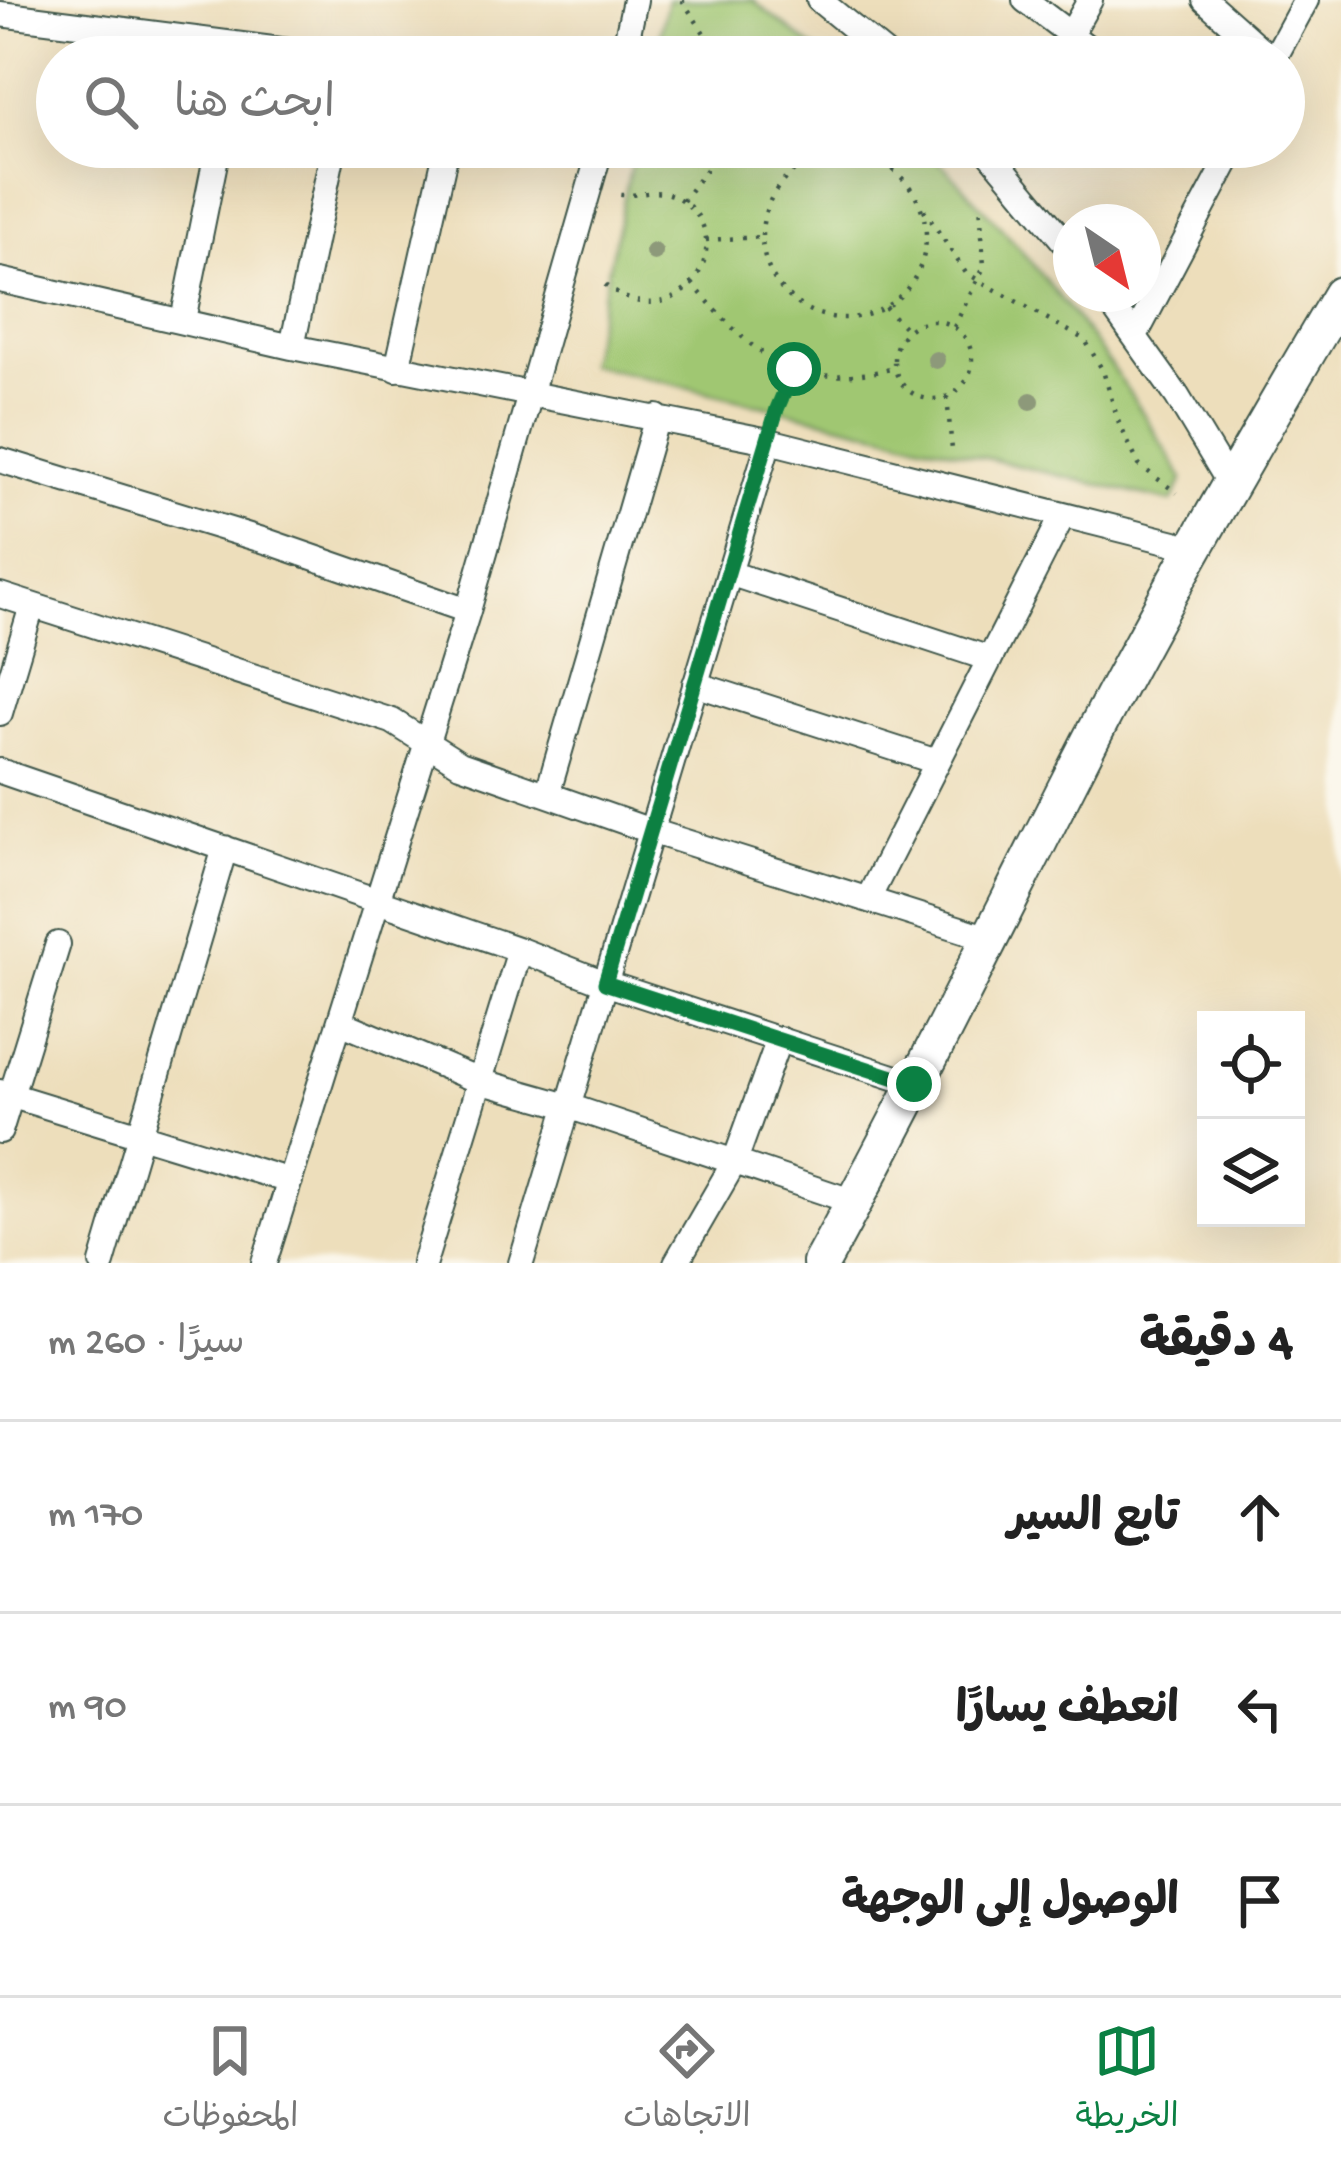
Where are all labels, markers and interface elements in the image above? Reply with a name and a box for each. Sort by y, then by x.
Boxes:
search box [36,36,1305,168]
icon: search [78,69,144,135]
text: ابحث هنا [174,80,335,133]
north arrow [1053,204,1161,312]
route start [767,342,821,396]
map controls [1197,1011,1305,1227]
button: locate [1197,1011,1305,1119]
route end [887,1057,941,1111]
button: layers [1197,1119,1305,1227]
text: 4 دقيقة [1139,1316,1293,1376]
text: سيرًا · 260 m [48,1322,245,1368]
icon: ahead [1227,1484,1293,1550]
text: 170 m [48,1494,143,1540]
text: تابع السير [1008,1494,1179,1547]
icon: left [1227,1676,1293,1742]
text: 90 m [48,1686,127,1732]
text: انعطف يسارًا [956,1686,1179,1739]
icon: arrive [1227,1868,1293,1934]
text: الوصول إلى الوجهة [841,1878,1179,1931]
tab: المحفوظات [162,2018,298,2144]
tab: الاتجاهات [623,2018,751,2144]
tab: الخريطة [1076,2018,1179,2144]

